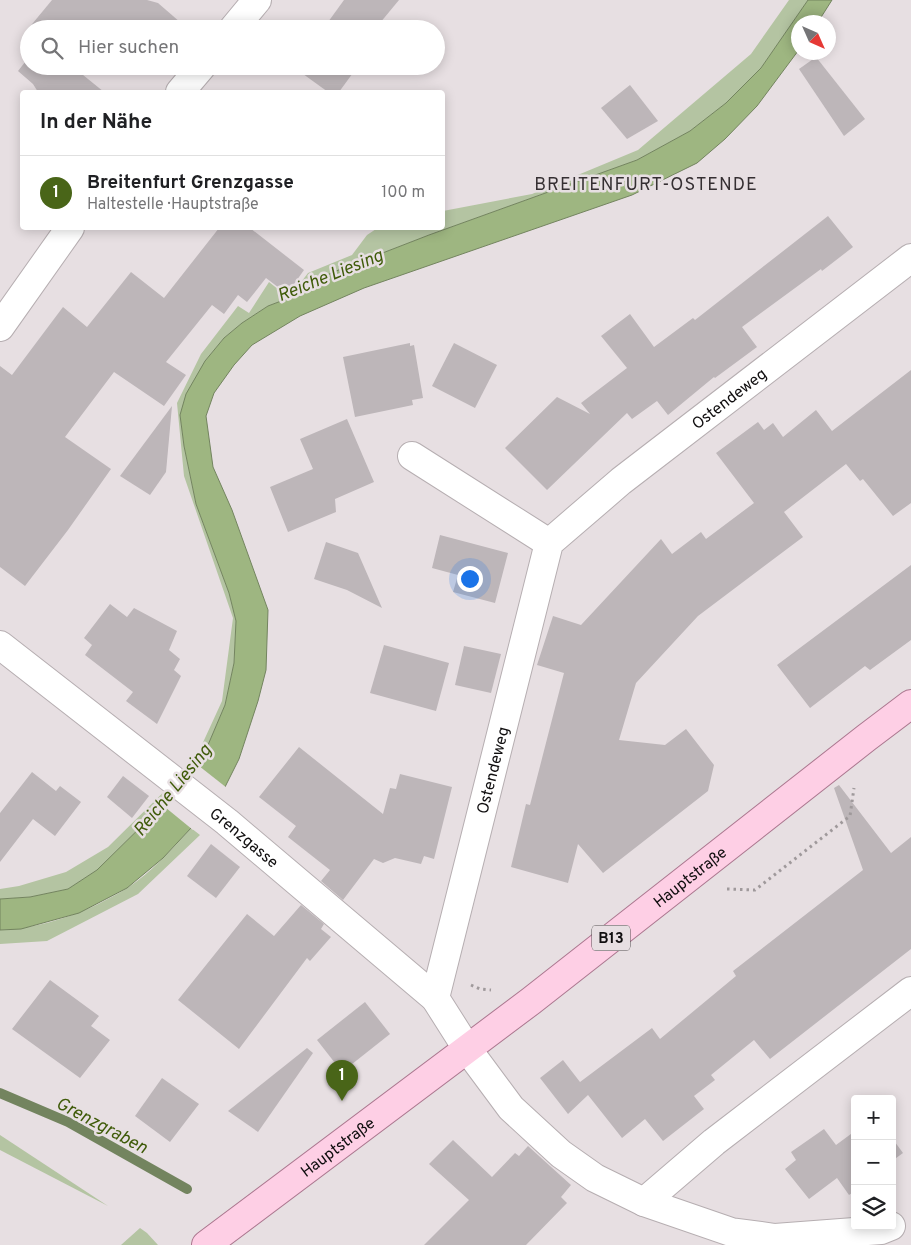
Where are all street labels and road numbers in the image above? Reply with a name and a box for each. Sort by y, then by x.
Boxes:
street label: Ostendeweg [689,365,771,435]
street label: Ostendeweg [474,725,515,816]
street label: Grenzgasse [205,804,282,873]
street label: Hauptstraße [650,843,731,913]
road number: B13 [592,926,630,950]
street label: Hauptstraße [297,1114,379,1182]

